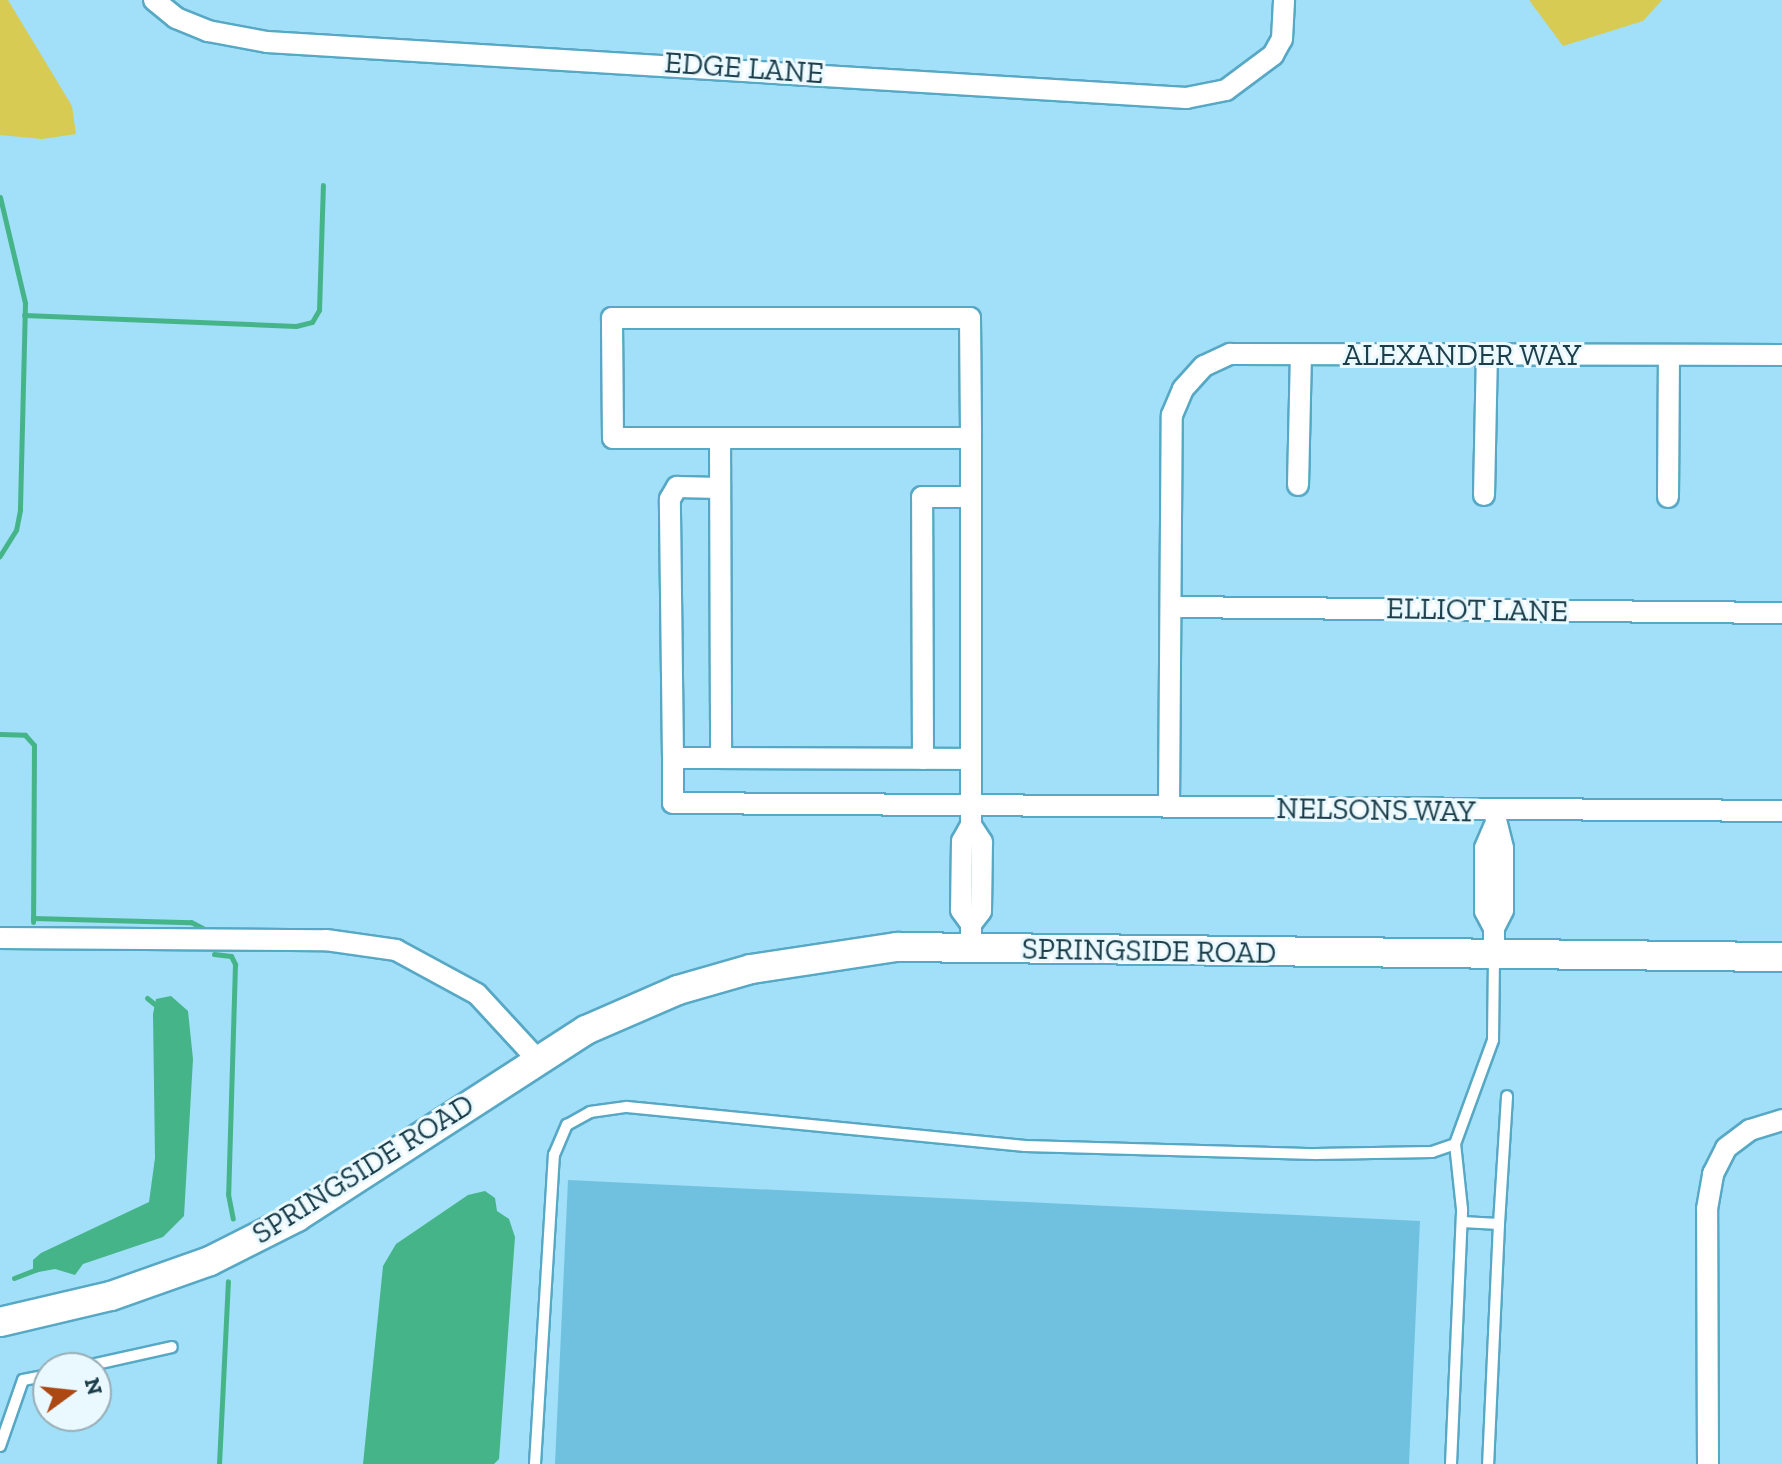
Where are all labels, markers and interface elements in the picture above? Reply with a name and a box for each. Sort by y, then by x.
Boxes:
street label: EDGE LANE [663,44,825,92]
street label: ALEXANDER WAY [1342,337,1582,373]
street label: ELLIOT LANE [1386,590,1568,630]
street label: NELSONS WAY [1276,790,1476,830]
street label: SPRINGSIDE ROAD [1021,931,1277,971]
street label: SPRINGSIDE ROAD [246,1086,480,1252]
north arrow [32,1352,112,1432]
text: N [79,1375,109,1398]

